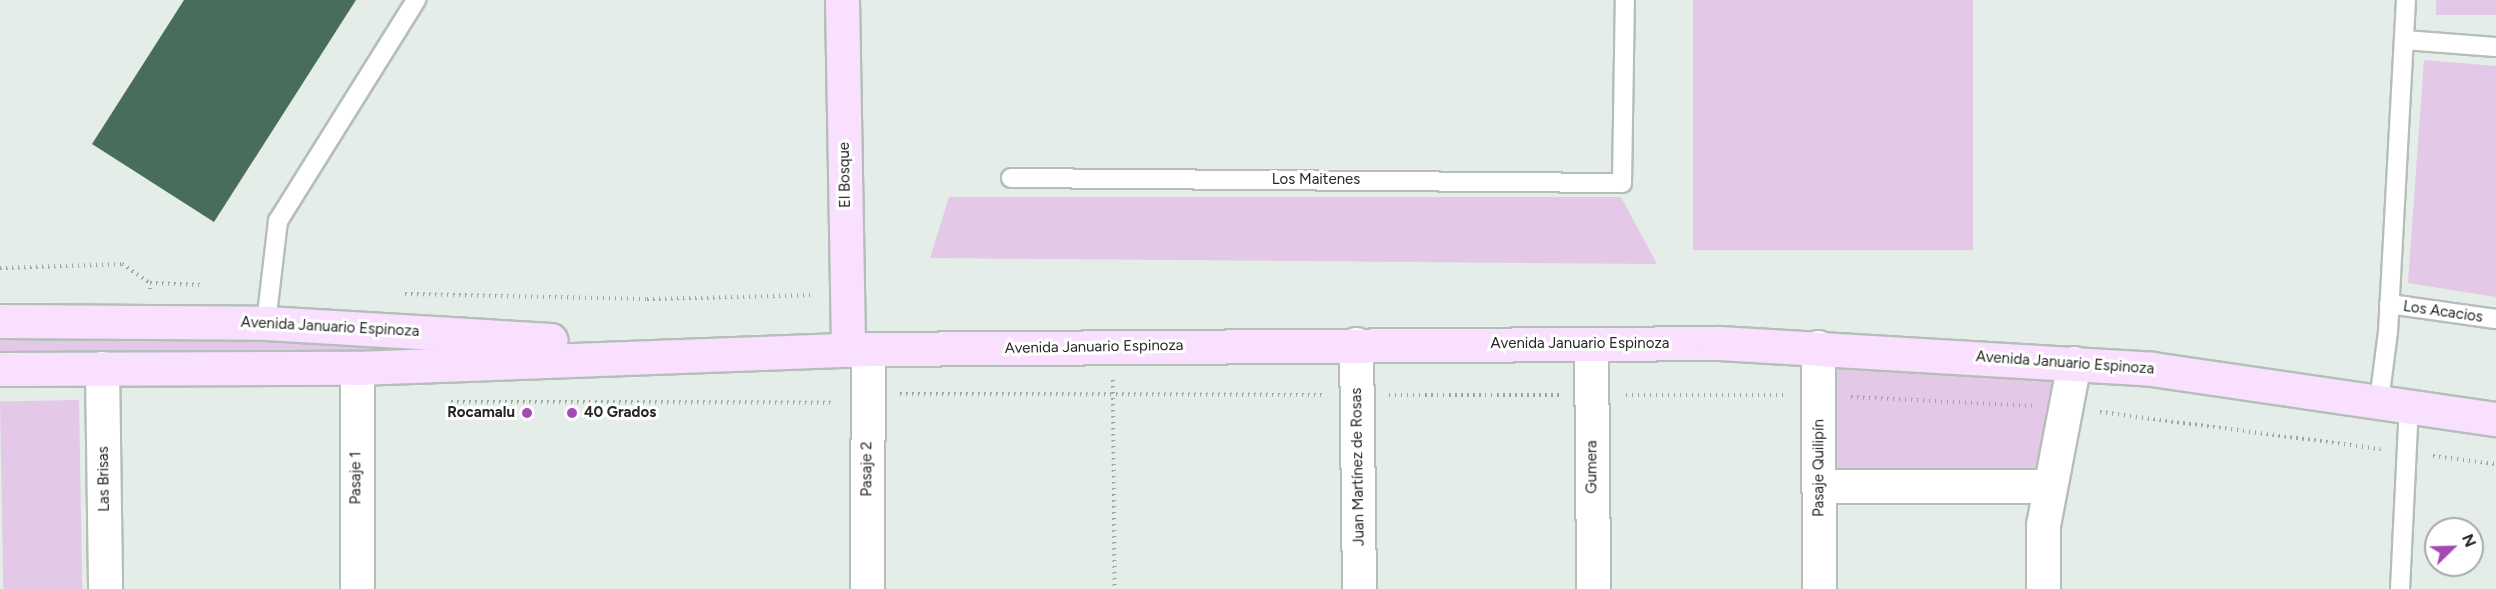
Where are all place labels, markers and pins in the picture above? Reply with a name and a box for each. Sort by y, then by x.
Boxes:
place label: Rocamalu [447,404,515,422]
place label: 40 Grados [584,404,656,422]
marker: Rocamalu [520,406,534,420]
marker: 40 Grados [565,406,579,420]

